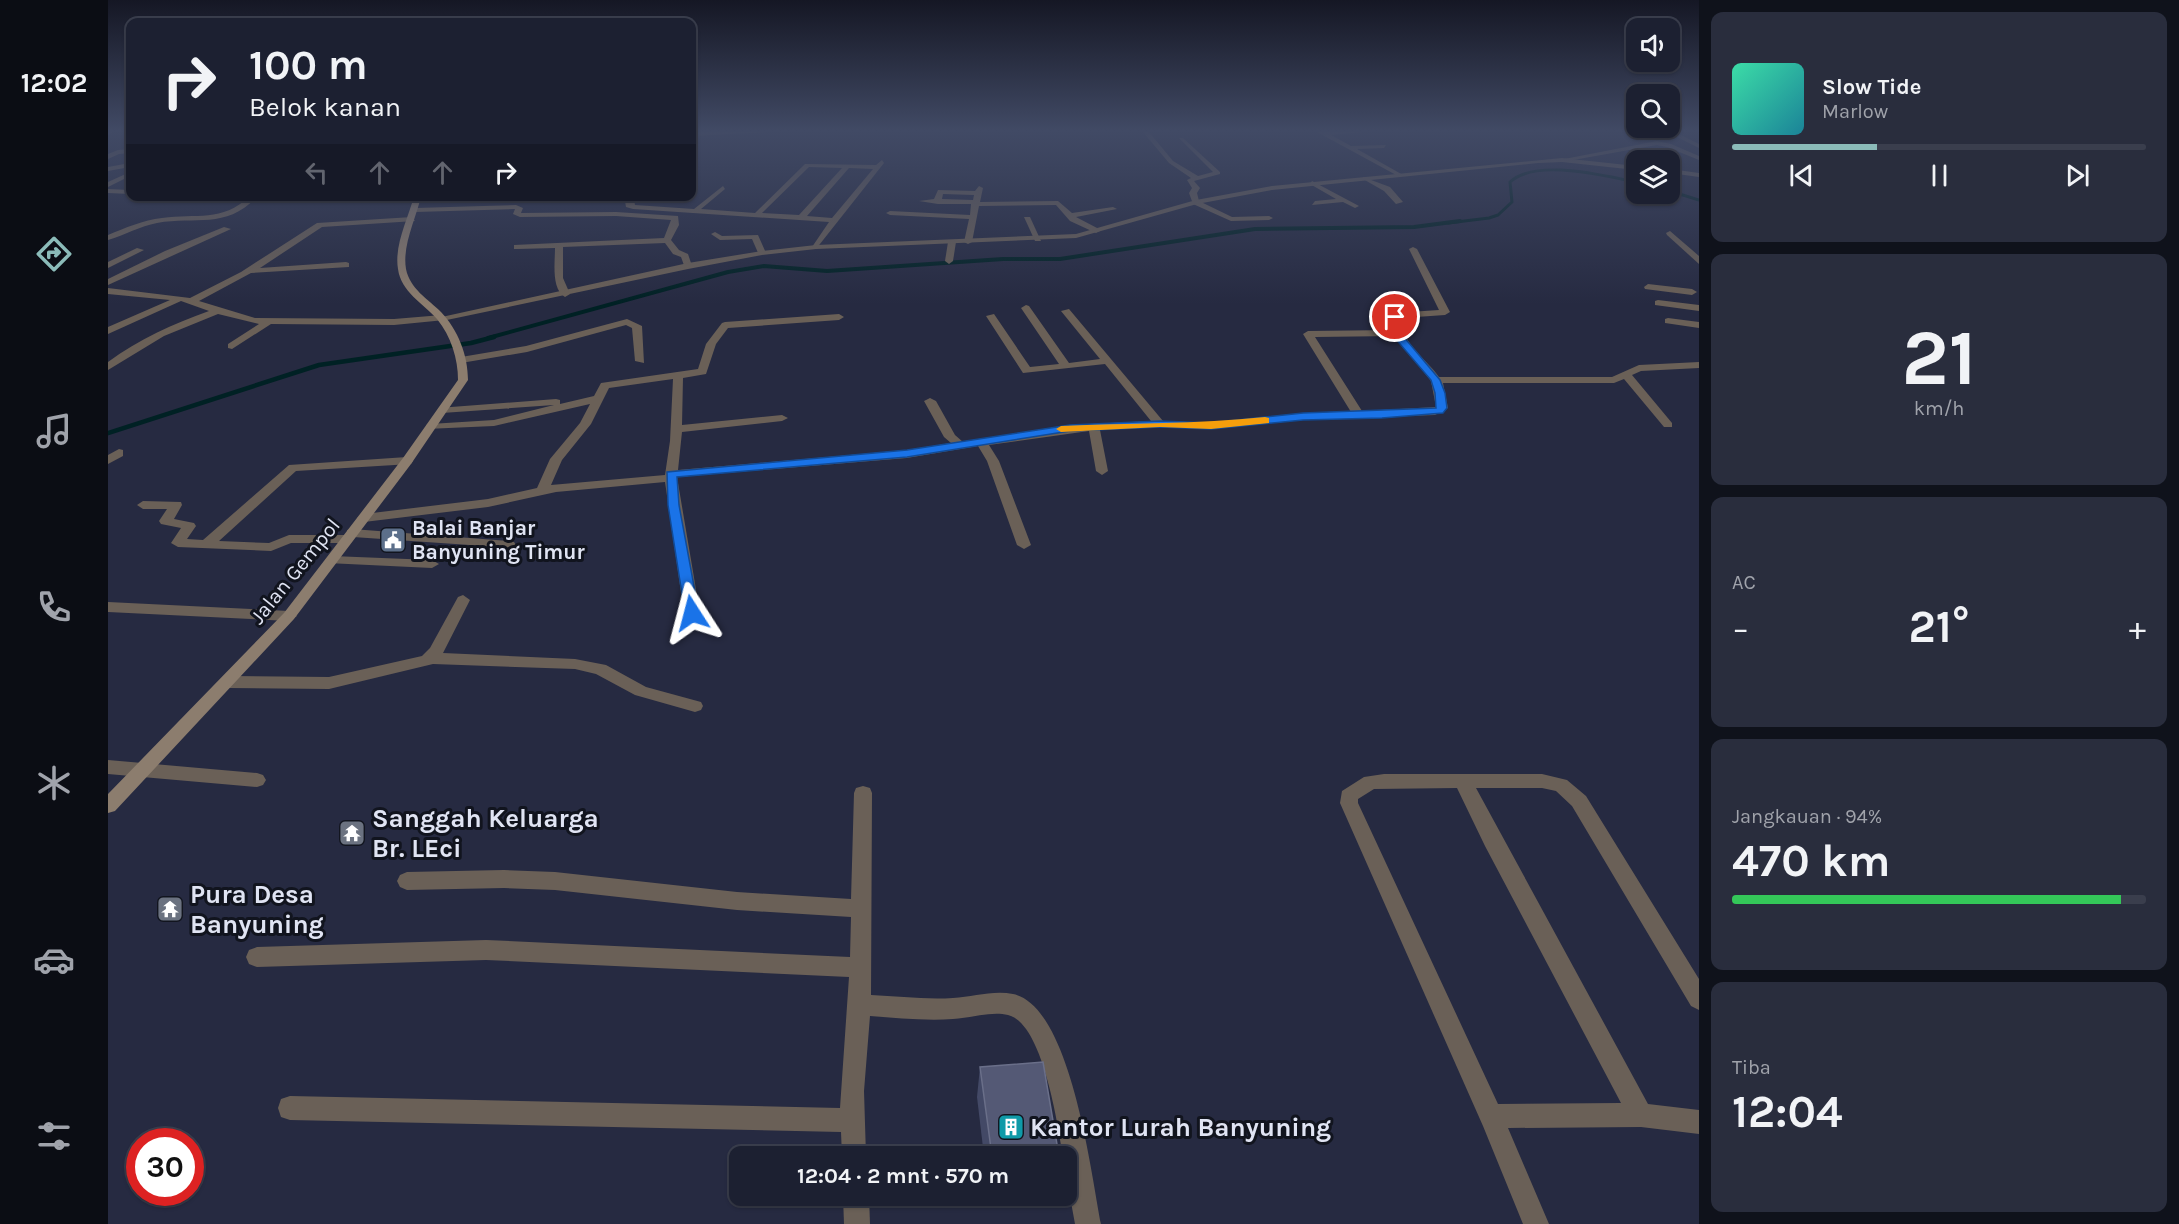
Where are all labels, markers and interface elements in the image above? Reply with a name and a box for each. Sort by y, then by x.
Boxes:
map controls [1626,18,1680,204]
button: sound [1626,18,1680,72]
text: 100 m [249,40,368,90]
icon: right [150,42,228,120]
text: 12:02 [21,67,87,99]
text: Slow Tide [1822,74,1922,100]
button: search [1626,84,1680,138]
text: Belok kanan [249,91,401,123]
text: Marlow [1822,100,1888,123]
button: layers [1626,150,1680,204]
icon: left [300,156,333,189]
icon: ahead [363,156,396,189]
icon: ahead [426,156,459,189]
icon: right [489,156,522,189]
icon: previous [1785,159,1818,192]
icon: pause [1923,159,1956,192]
icon: next [2061,159,2094,192]
icon: directions [33,233,75,275]
pin [1369,291,1420,342]
icon: arrive [1378,300,1411,333]
text: 21 [1902,312,1977,404]
text: km/h [1914,397,1964,420]
icon: music [33,410,75,452]
street label: Jalan Gempol [245,513,345,629]
place label: Balai Banjar Banyuning Timur [412,516,585,564]
public building icon: Balai Banjar Banyuning Timur [378,525,408,555]
text: AC [1732,571,1756,594]
position arrow [660,581,724,645]
icon: phone [33,586,75,628]
text: 21° [1909,601,1969,653]
text: − [1732,609,1749,647]
text: + [2129,609,2146,647]
icon: climate [33,762,75,804]
place label: Sanggah Keluarga Br. LEci [372,803,599,864]
text: Jangkauan · 94% [1732,805,1882,828]
temple icon: Sanggah Keluarga Br. LEci [337,818,367,848]
text: 470 km [1732,835,1890,887]
place label: Pura Desa Banyuning [190,879,324,940]
temple icon: Pura Desa Banyuning [155,894,185,924]
icon: car [33,939,75,981]
text: Tiba [1732,1056,1771,1079]
text: 12:04 [1732,1086,1843,1138]
building icon: Kantor Lurah Banyuning [996,1112,1026,1142]
place label: Kantor Lurah Banyuning [1030,1112,1331,1143]
icon: filters [33,1115,75,1157]
speed limit sign: 30 [126,1128,204,1206]
text: 12:04 · 2 mnt · 570 m [797,1163,1009,1189]

